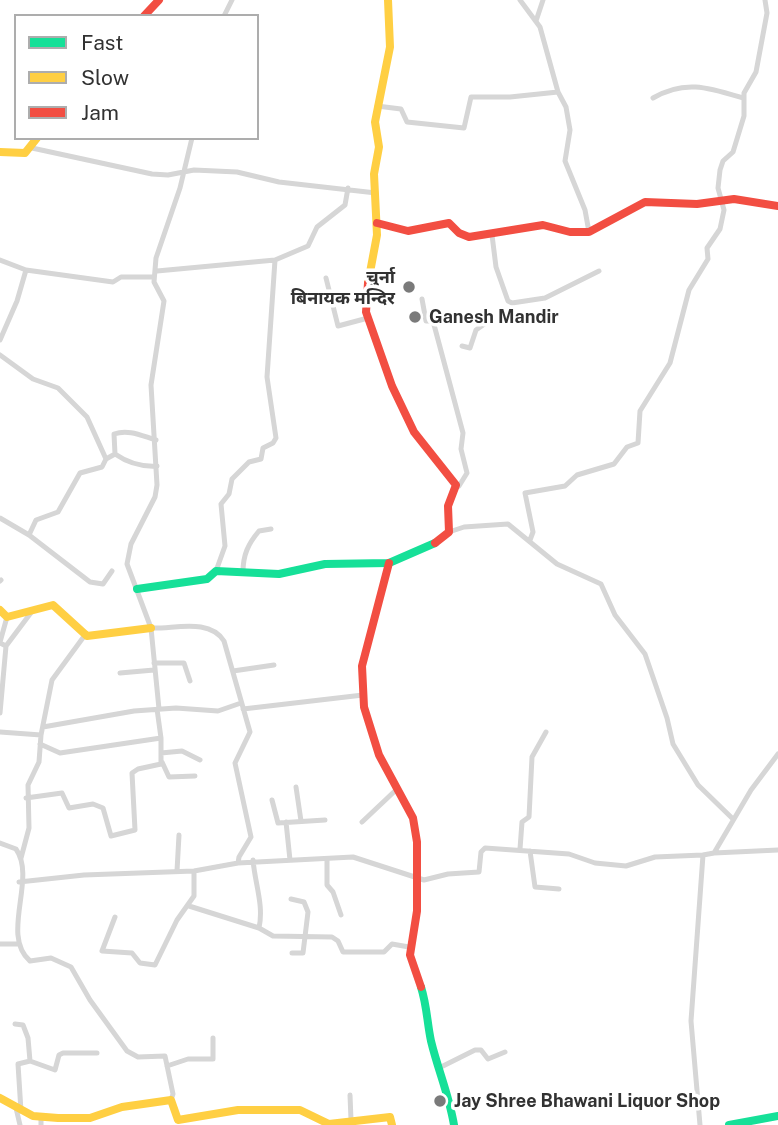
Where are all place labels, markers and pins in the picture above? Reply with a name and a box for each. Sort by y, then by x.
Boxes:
place label: चुर्ना बिनायक मन्दिर [291,266,395,308]
marker: चुर्ना बिनायक मन्दिर [401,279,417,295]
place label: Ganesh Mandir [429,306,559,328]
marker: Ganesh Mandir [407,309,423,325]
place label: Jay Shree Bhawani Liquor Shop [454,1090,720,1112]
marker: Jay Shree Bhawani Liquor Shop [432,1093,448,1109]

